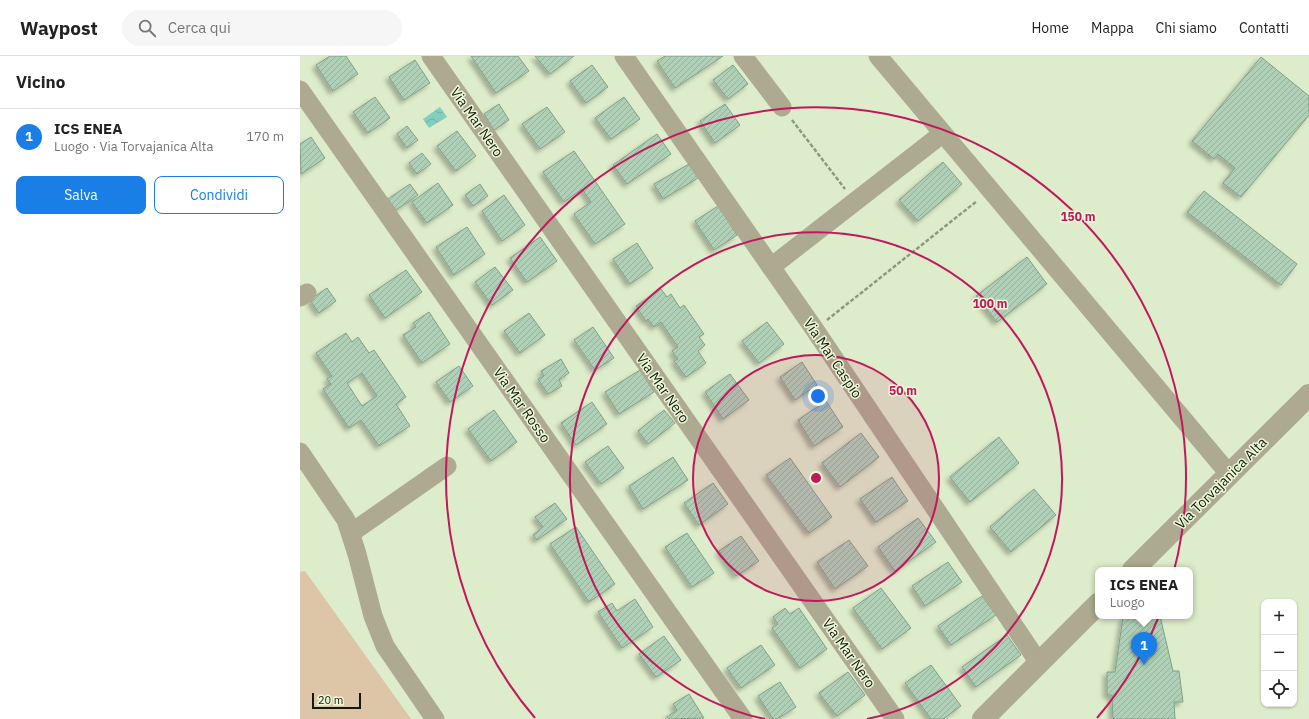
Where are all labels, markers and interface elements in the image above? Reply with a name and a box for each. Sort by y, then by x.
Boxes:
search box [122,10,402,46]
text: Waypost [20,16,98,40]
icon: search [136,17,158,39]
text: Cerca qui [168,18,231,37]
text: Home [1031,19,1069,37]
text: Mappa [1091,19,1134,37]
text: Chi siamo [1156,19,1217,37]
text: Contatti [1239,19,1289,37]
text: Vicino [16,71,65,93]
street label: Via Mar Nero [447,84,508,160]
text: ICS ENEA [54,119,123,138]
text: 1 [25,128,33,145]
text: 170 m [246,128,284,145]
text: Luogo · Via Torvajanica Alta [54,138,213,155]
button: Salva [16,176,146,214]
button: Condividi [154,176,284,214]
text: 150 m [1060,209,1096,224]
text: 100 m [972,296,1008,311]
street label: Via Mar Caspio [800,315,866,402]
street label: Via Mar Nero [633,350,694,426]
street label: Via Mar Rosso [489,364,555,446]
text: 50 m [889,383,917,398]
your location [808,386,828,406]
street label: Via Torvajanica Alta [1171,433,1271,533]
centre of rings [809,471,823,485]
popup [1095,567,1193,619]
text: ICS ENEA [1110,575,1178,594]
text: Luogo [1110,594,1145,611]
map controls [1261,599,1297,707]
button: + [1261,599,1297,635]
street label: Via Mar Nero [819,615,880,691]
pin: 1 [1131,632,1157,665]
button: − [1261,635,1297,671]
button: locate [1261,671,1297,707]
scale bar [312,691,361,710]
text: 20 m [318,693,343,707]

